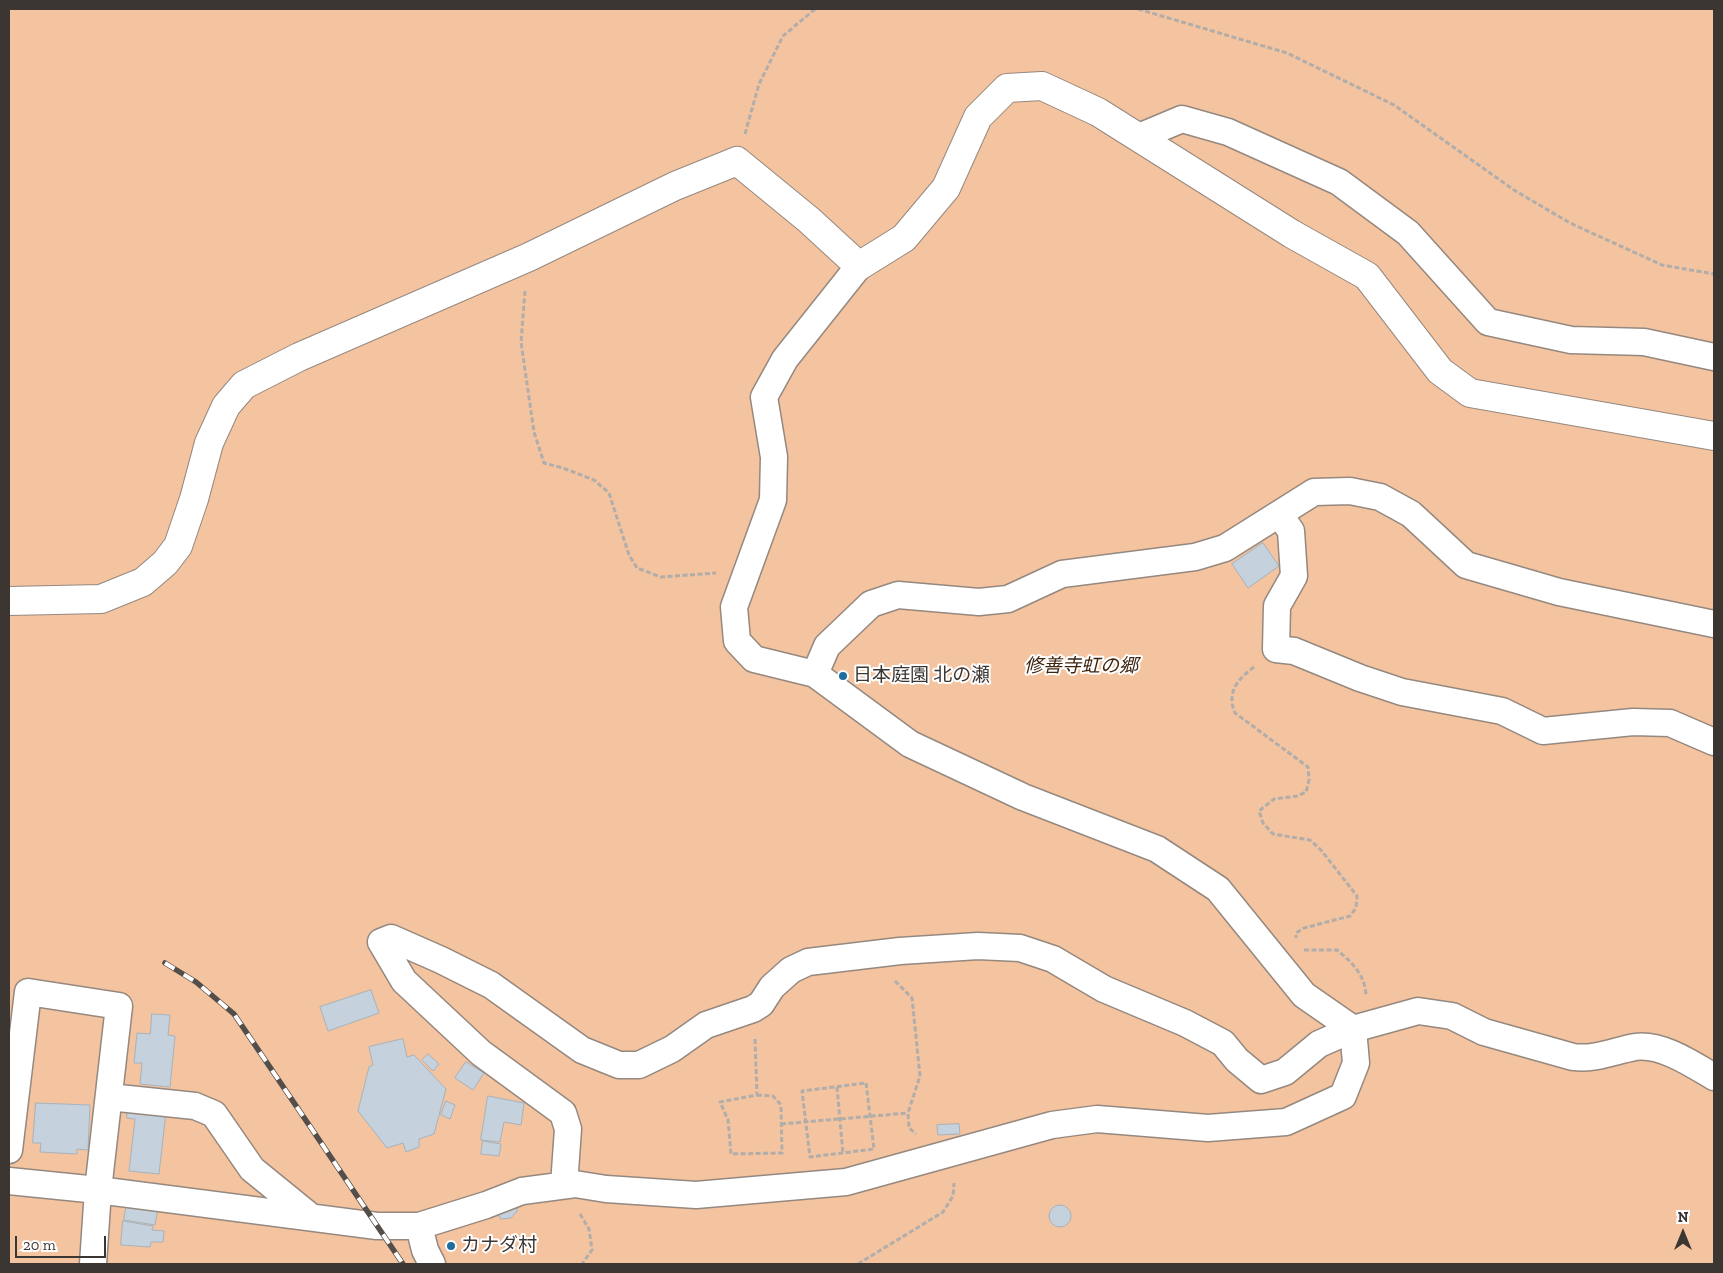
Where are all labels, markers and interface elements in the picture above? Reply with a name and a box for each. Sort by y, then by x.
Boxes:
park label: 修善寺虹の郷 [1024,656,1138,678]
place label: 日本庭園 北の瀬 [853,665,990,687]
marker: 日本庭園 北の瀬 [837,670,849,682]
north arrow [1658,1208,1708,1258]
text: N [1678,1209,1688,1226]
scale bar [18,1226,109,1258]
place label: カナダ村 [461,1235,537,1257]
text: 20 m [23,1236,56,1254]
marker: カナダ村 [445,1240,457,1252]

